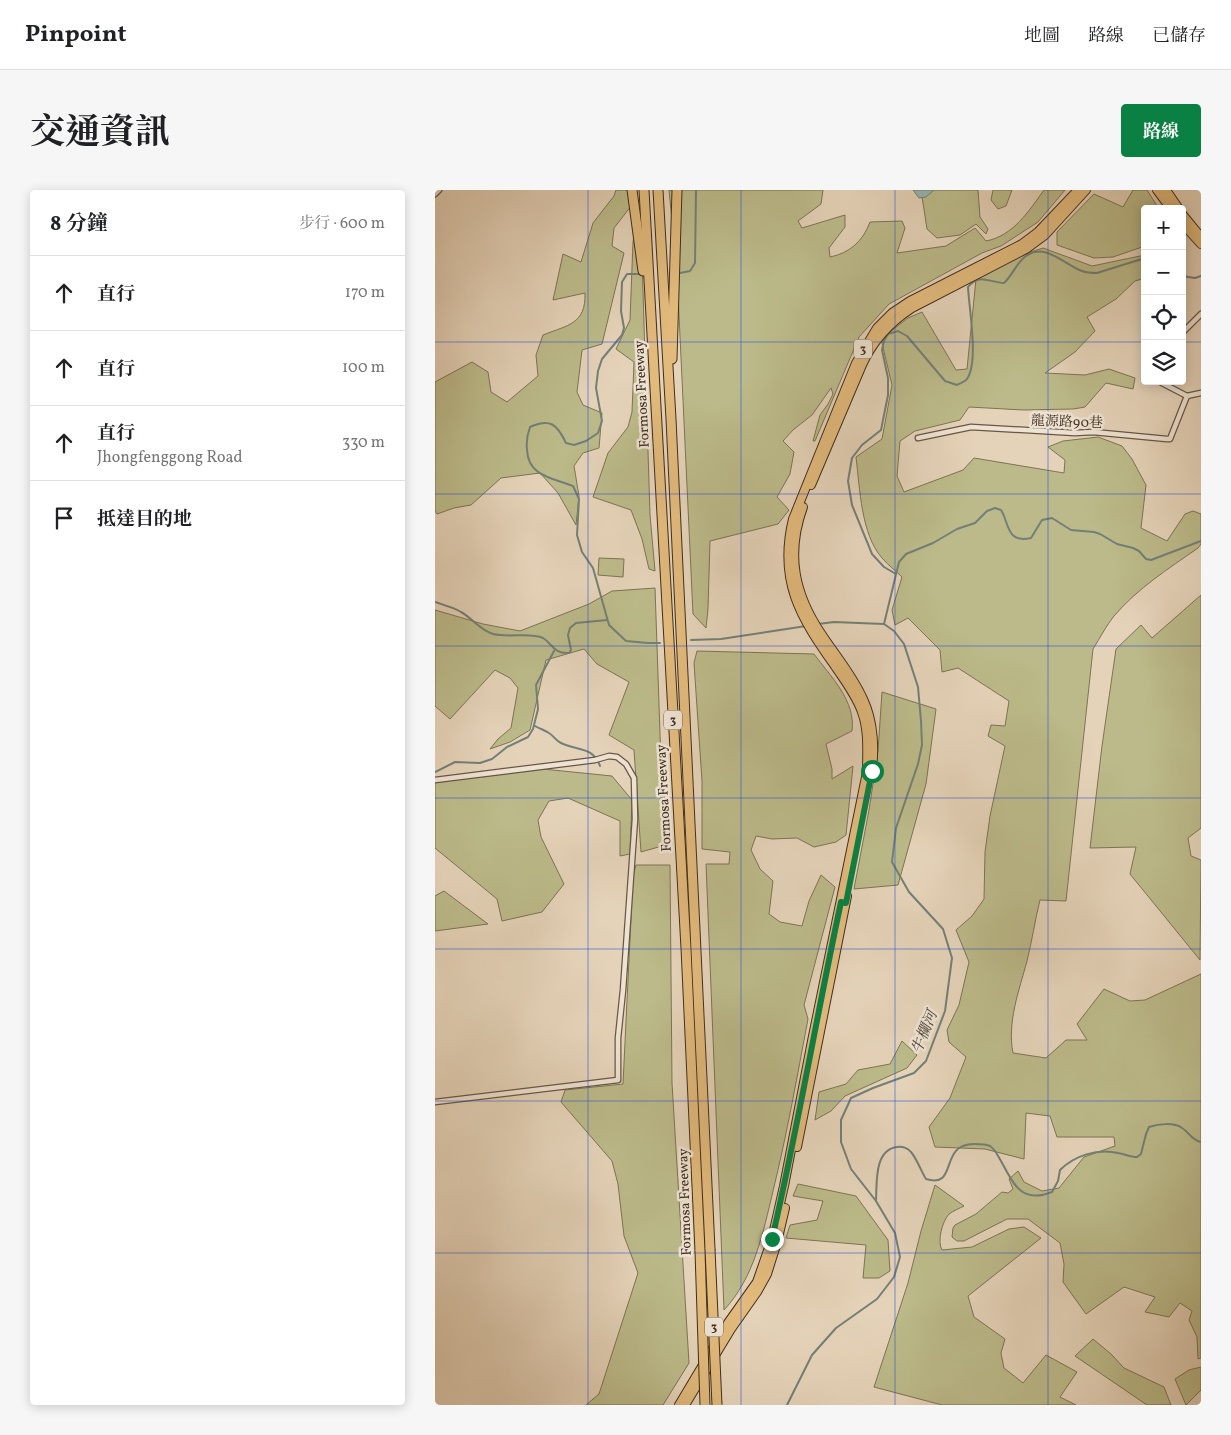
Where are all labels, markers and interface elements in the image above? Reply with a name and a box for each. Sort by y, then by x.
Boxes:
text: Pinpoint [25,18,127,52]
text: 地圖 [1024,24,1060,49]
text: 路線 [1088,24,1124,49]
text: 已儲存 [1152,24,1206,49]
button: 路線 [1121,104,1201,157]
text: 交通資訊 [30,110,170,158]
map controls [1141,205,1186,385]
button: + [1141,205,1186,250]
text: 8 分鐘 [50,210,108,239]
text: 步行 · 600 m [298,213,385,235]
button: − [1141,250,1186,295]
icon: ahead [50,279,78,307]
text: 直行 [97,282,135,308]
text: 170 m [345,282,385,304]
button: locate [1141,295,1186,340]
street label: Formosa Freeway [630,339,655,448]
road number: 3 [854,340,872,358]
button: layers [1141,340,1186,385]
icon: ahead [50,354,78,382]
text: 直行 [97,357,135,383]
text: 100 m [342,357,385,379]
street label: 龍源路90巷 [1031,412,1103,433]
text: 直行 [97,421,135,447]
icon: ahead [50,429,78,457]
text: 330 m [342,432,385,454]
text: Jhongfenggong Road [97,447,243,469]
icon: arrive [50,504,78,532]
text: 抵達目的地 [97,507,192,533]
road number: 3 [664,710,682,730]
street label: Formosa Freeway [652,743,677,852]
route start [861,760,884,783]
water label: 牛欄河 [907,1005,945,1057]
street label: Formosa Freeway [674,1147,697,1256]
route end [761,1228,784,1251]
road number: 3 [705,1318,723,1336]

